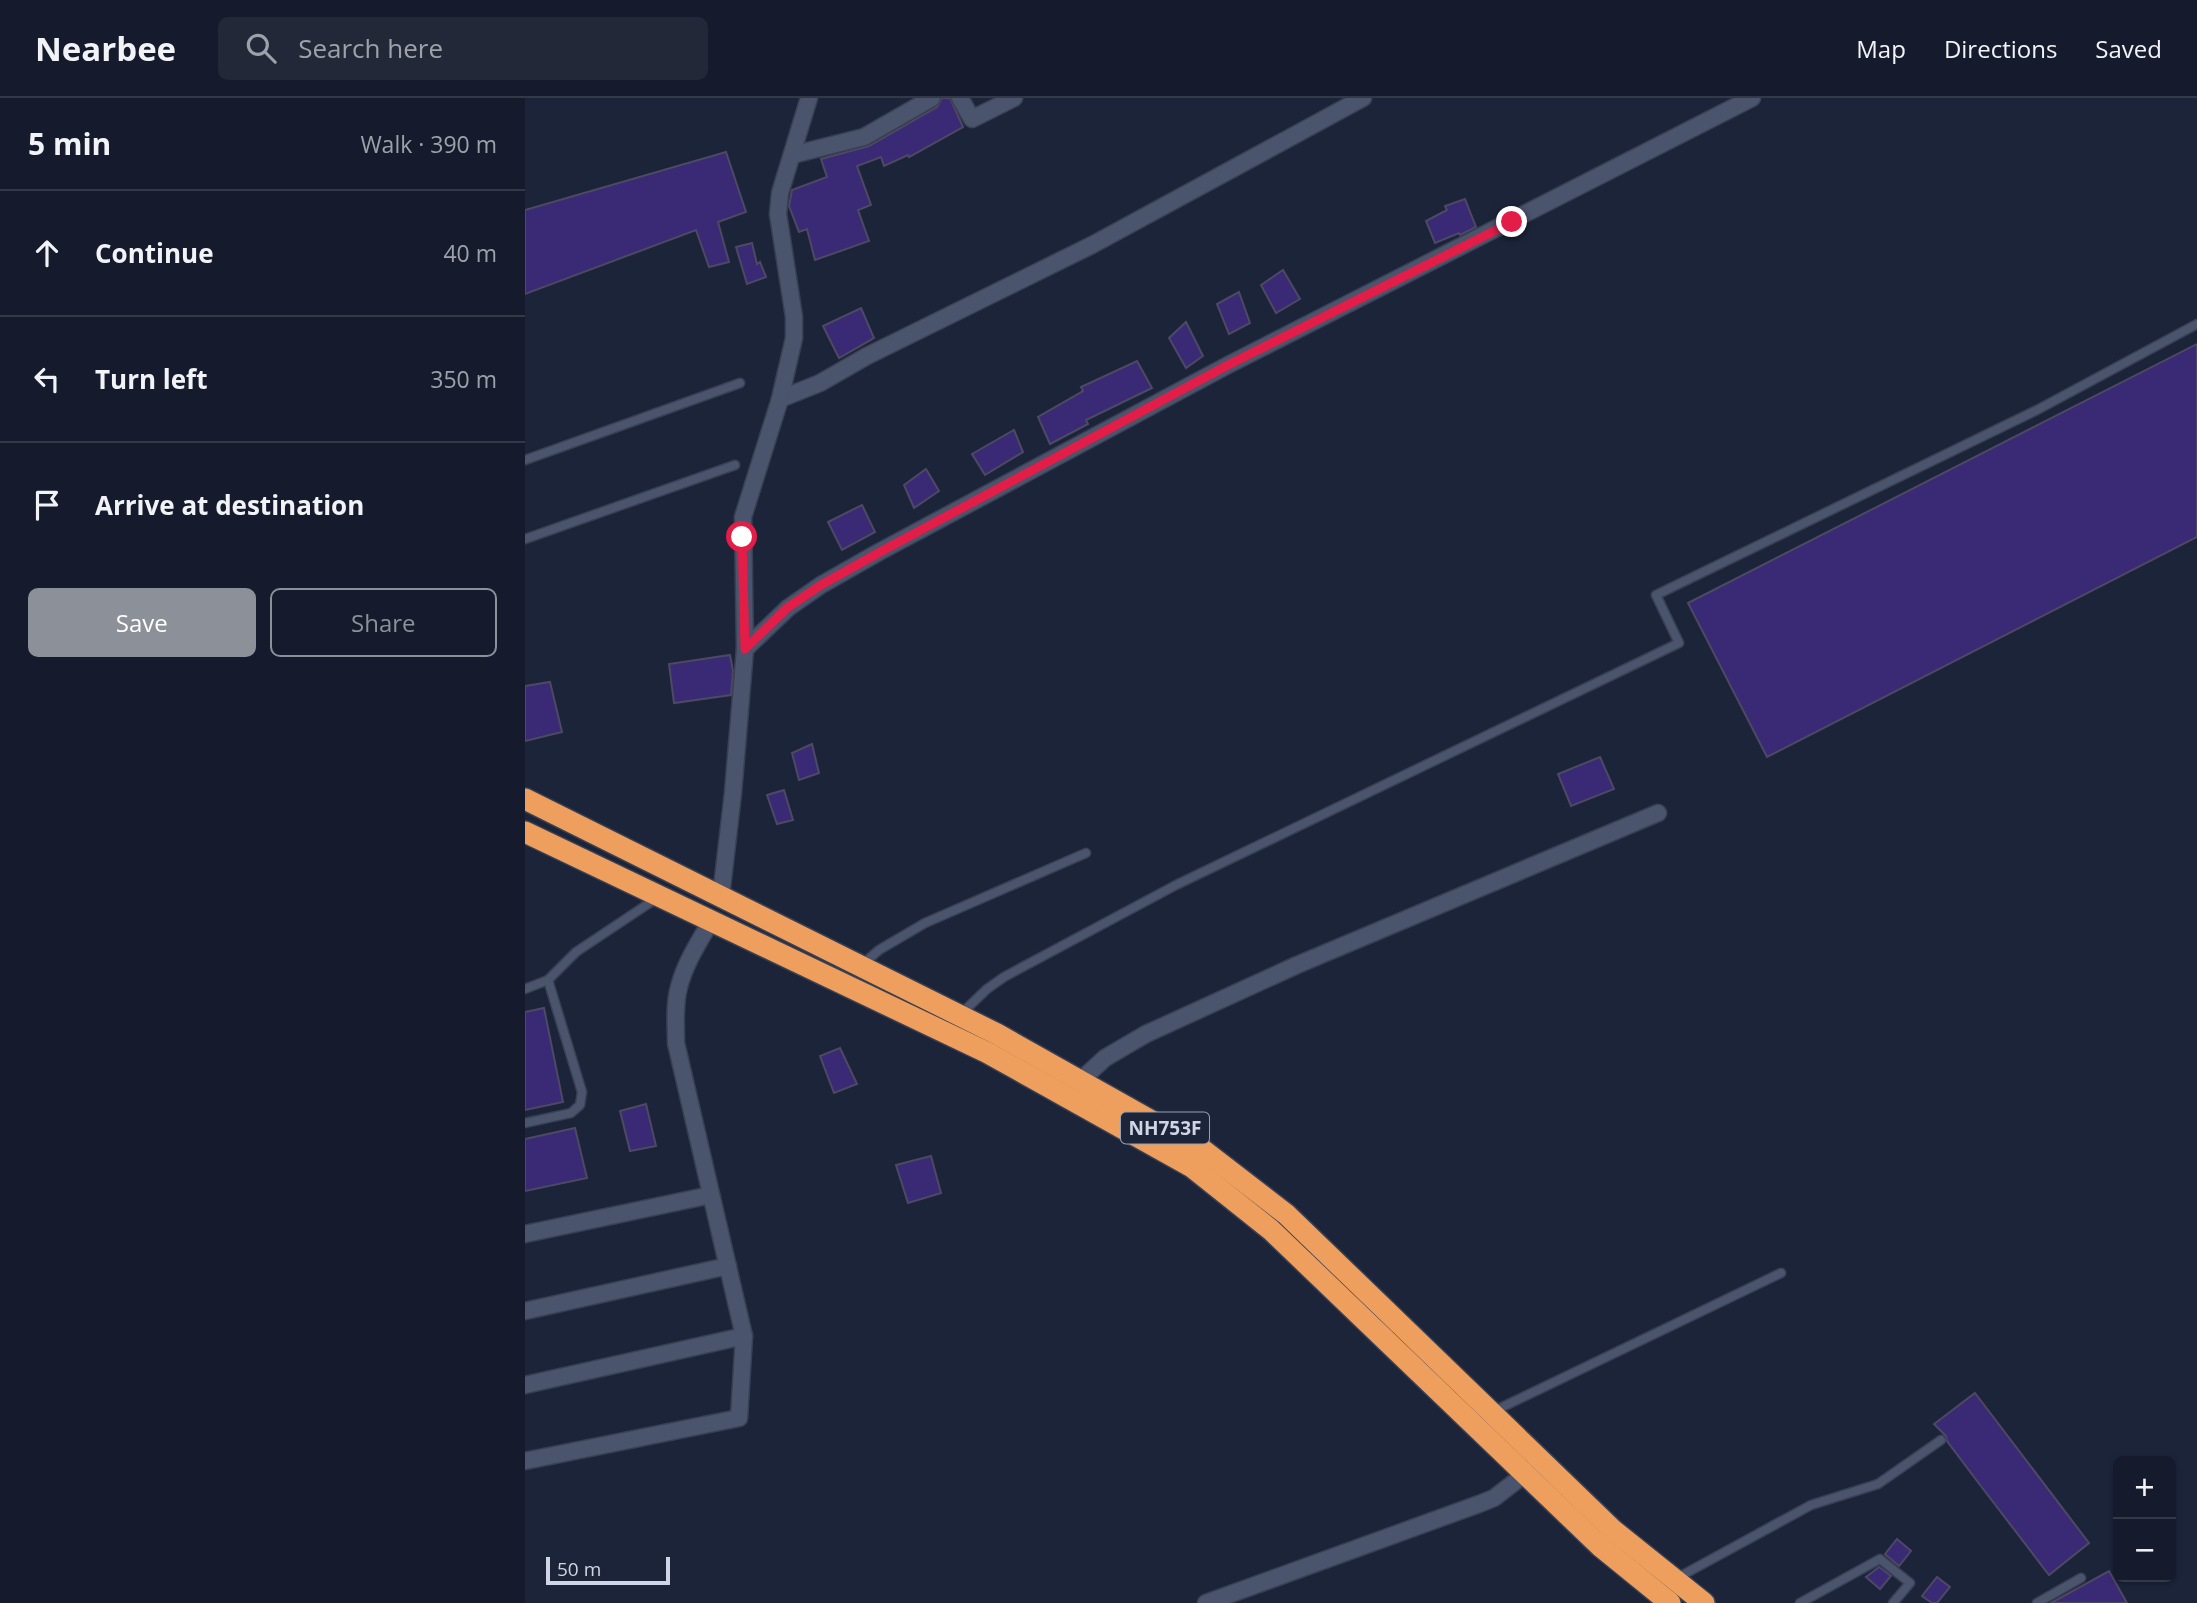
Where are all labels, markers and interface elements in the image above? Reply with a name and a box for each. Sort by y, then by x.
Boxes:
search box [218,17,708,80]
text: Nearbee [35,26,176,71]
icon: search [242,29,280,67]
text: Search here [298,30,443,66]
text: Map [1856,32,1906,65]
text: Directions [1944,32,2057,65]
text: Saved [2095,32,2162,65]
text: 5 min [28,123,111,164]
text: Walk · 390 m [360,128,497,160]
route end [1496,206,1527,237]
icon: ahead [28,234,66,272]
text: Continue [95,235,214,271]
text: 40 m [443,237,497,269]
icon: left [28,360,66,398]
text: Turn left [95,361,207,397]
text: 350 m [430,363,497,395]
icon: arrive [28,486,66,524]
text: Arrive at destination [95,487,364,523]
route start [726,521,757,552]
button: Save [28,588,256,657]
button: Share [270,588,497,657]
road number: NH753F [1121,1112,1209,1144]
map controls [2113,1456,2176,1582]
button: + [2113,1456,2176,1519]
button: − [2113,1519,2176,1582]
scale bar [546,1554,670,1586]
text: 50 m [557,1556,601,1582]

